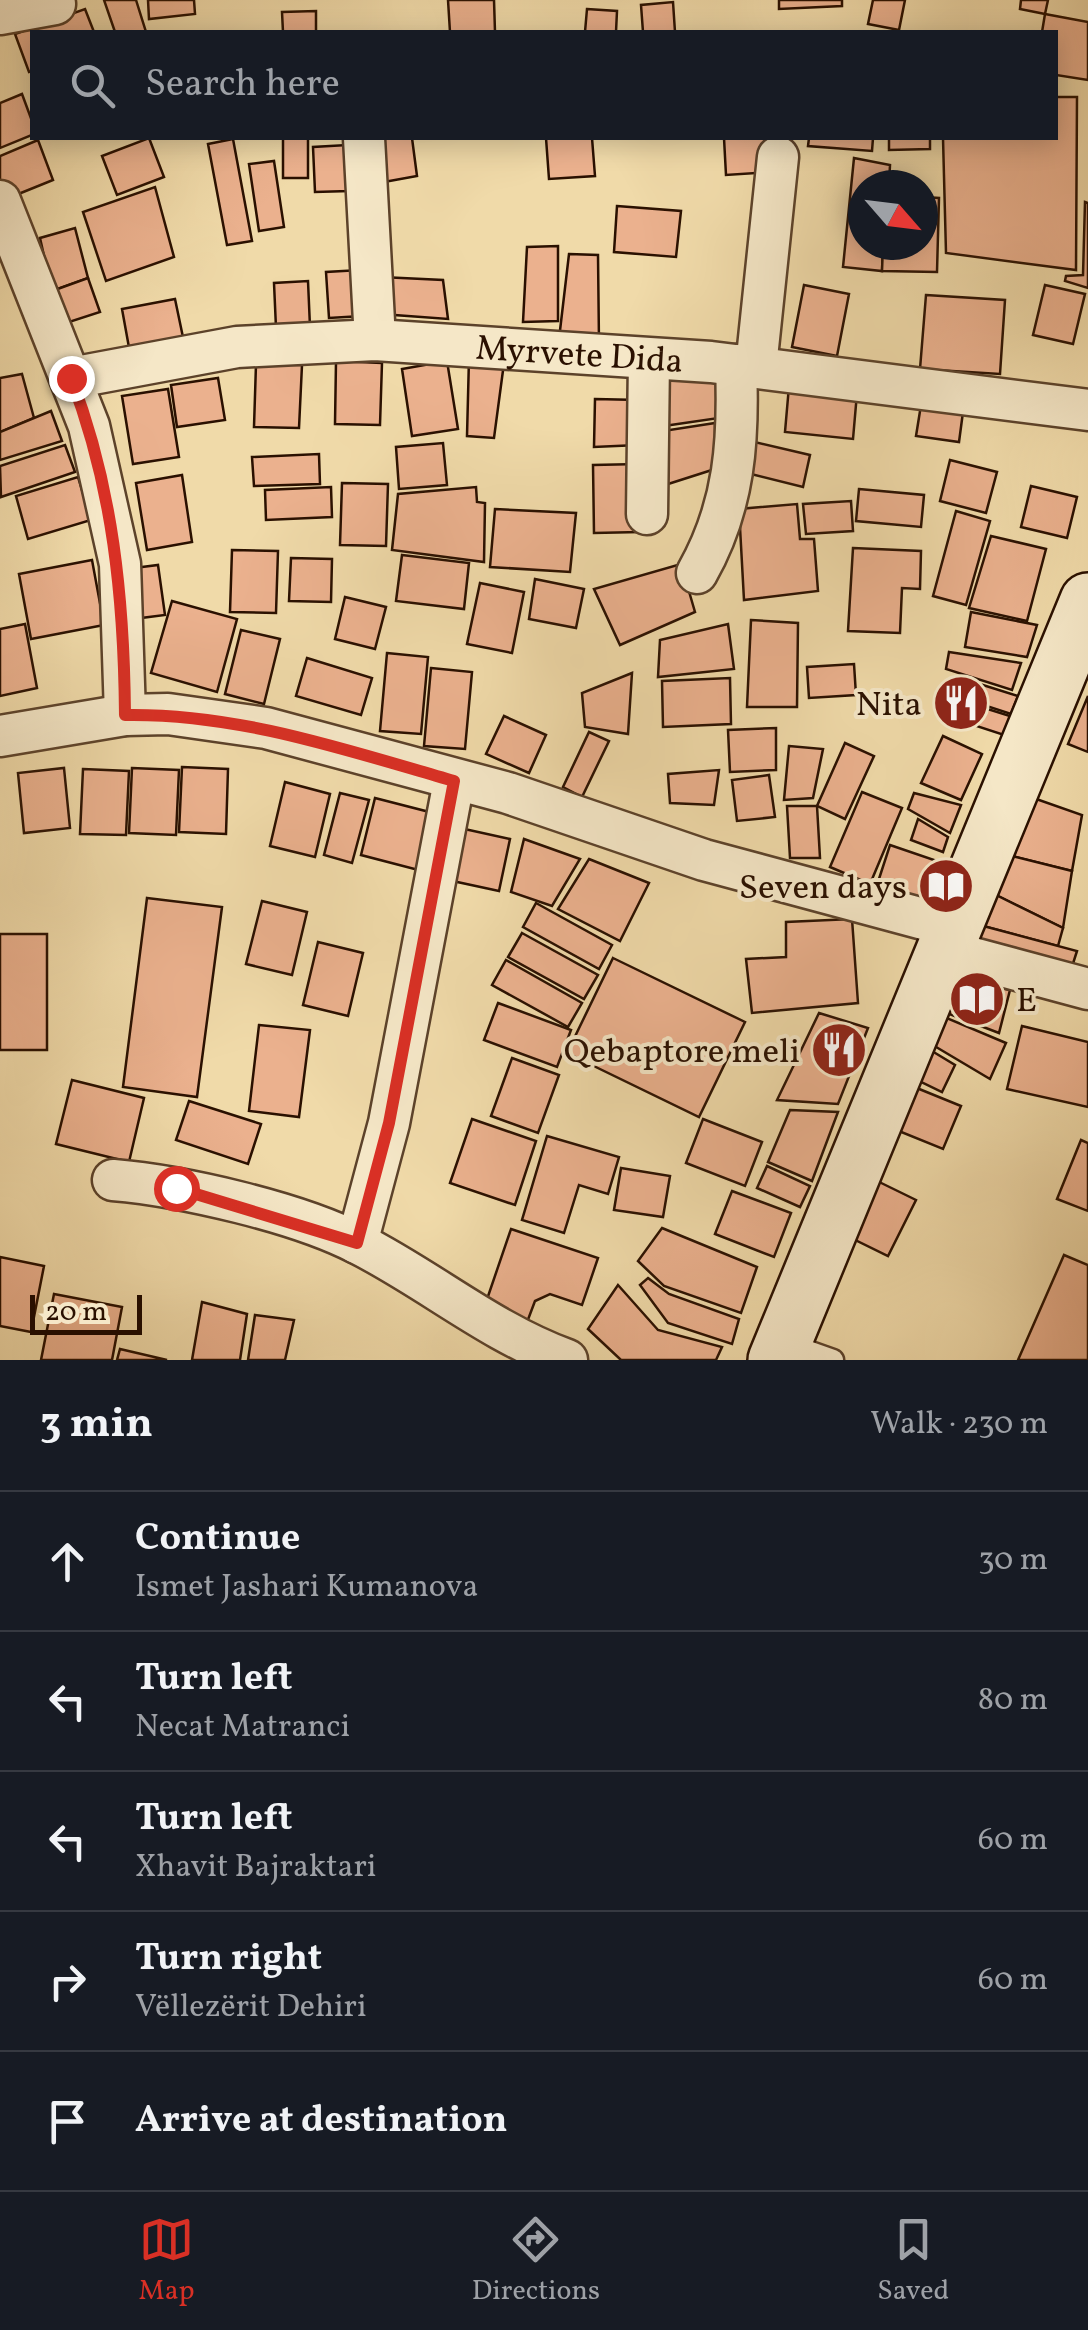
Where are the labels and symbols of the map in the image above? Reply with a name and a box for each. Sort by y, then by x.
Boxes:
north arrow [848,170,938,260]
street label: Myrvete Dida [474,326,685,387]
route end [49,356,95,402]
restaurant icon: Nita [931,673,991,733]
place label: Nita [856,682,922,730]
library icon: Seven days [916,856,976,916]
place label: Seven days [739,865,907,913]
library icon: E [947,969,1007,1029]
place label: E [1016,978,1037,1026]
restaurant icon: Qebaptore meli [809,1020,869,1080]
place label: Qebaptore meli [564,1029,800,1077]
route start [154,1166,200,1212]
scale bar [30,1290,142,1334]

